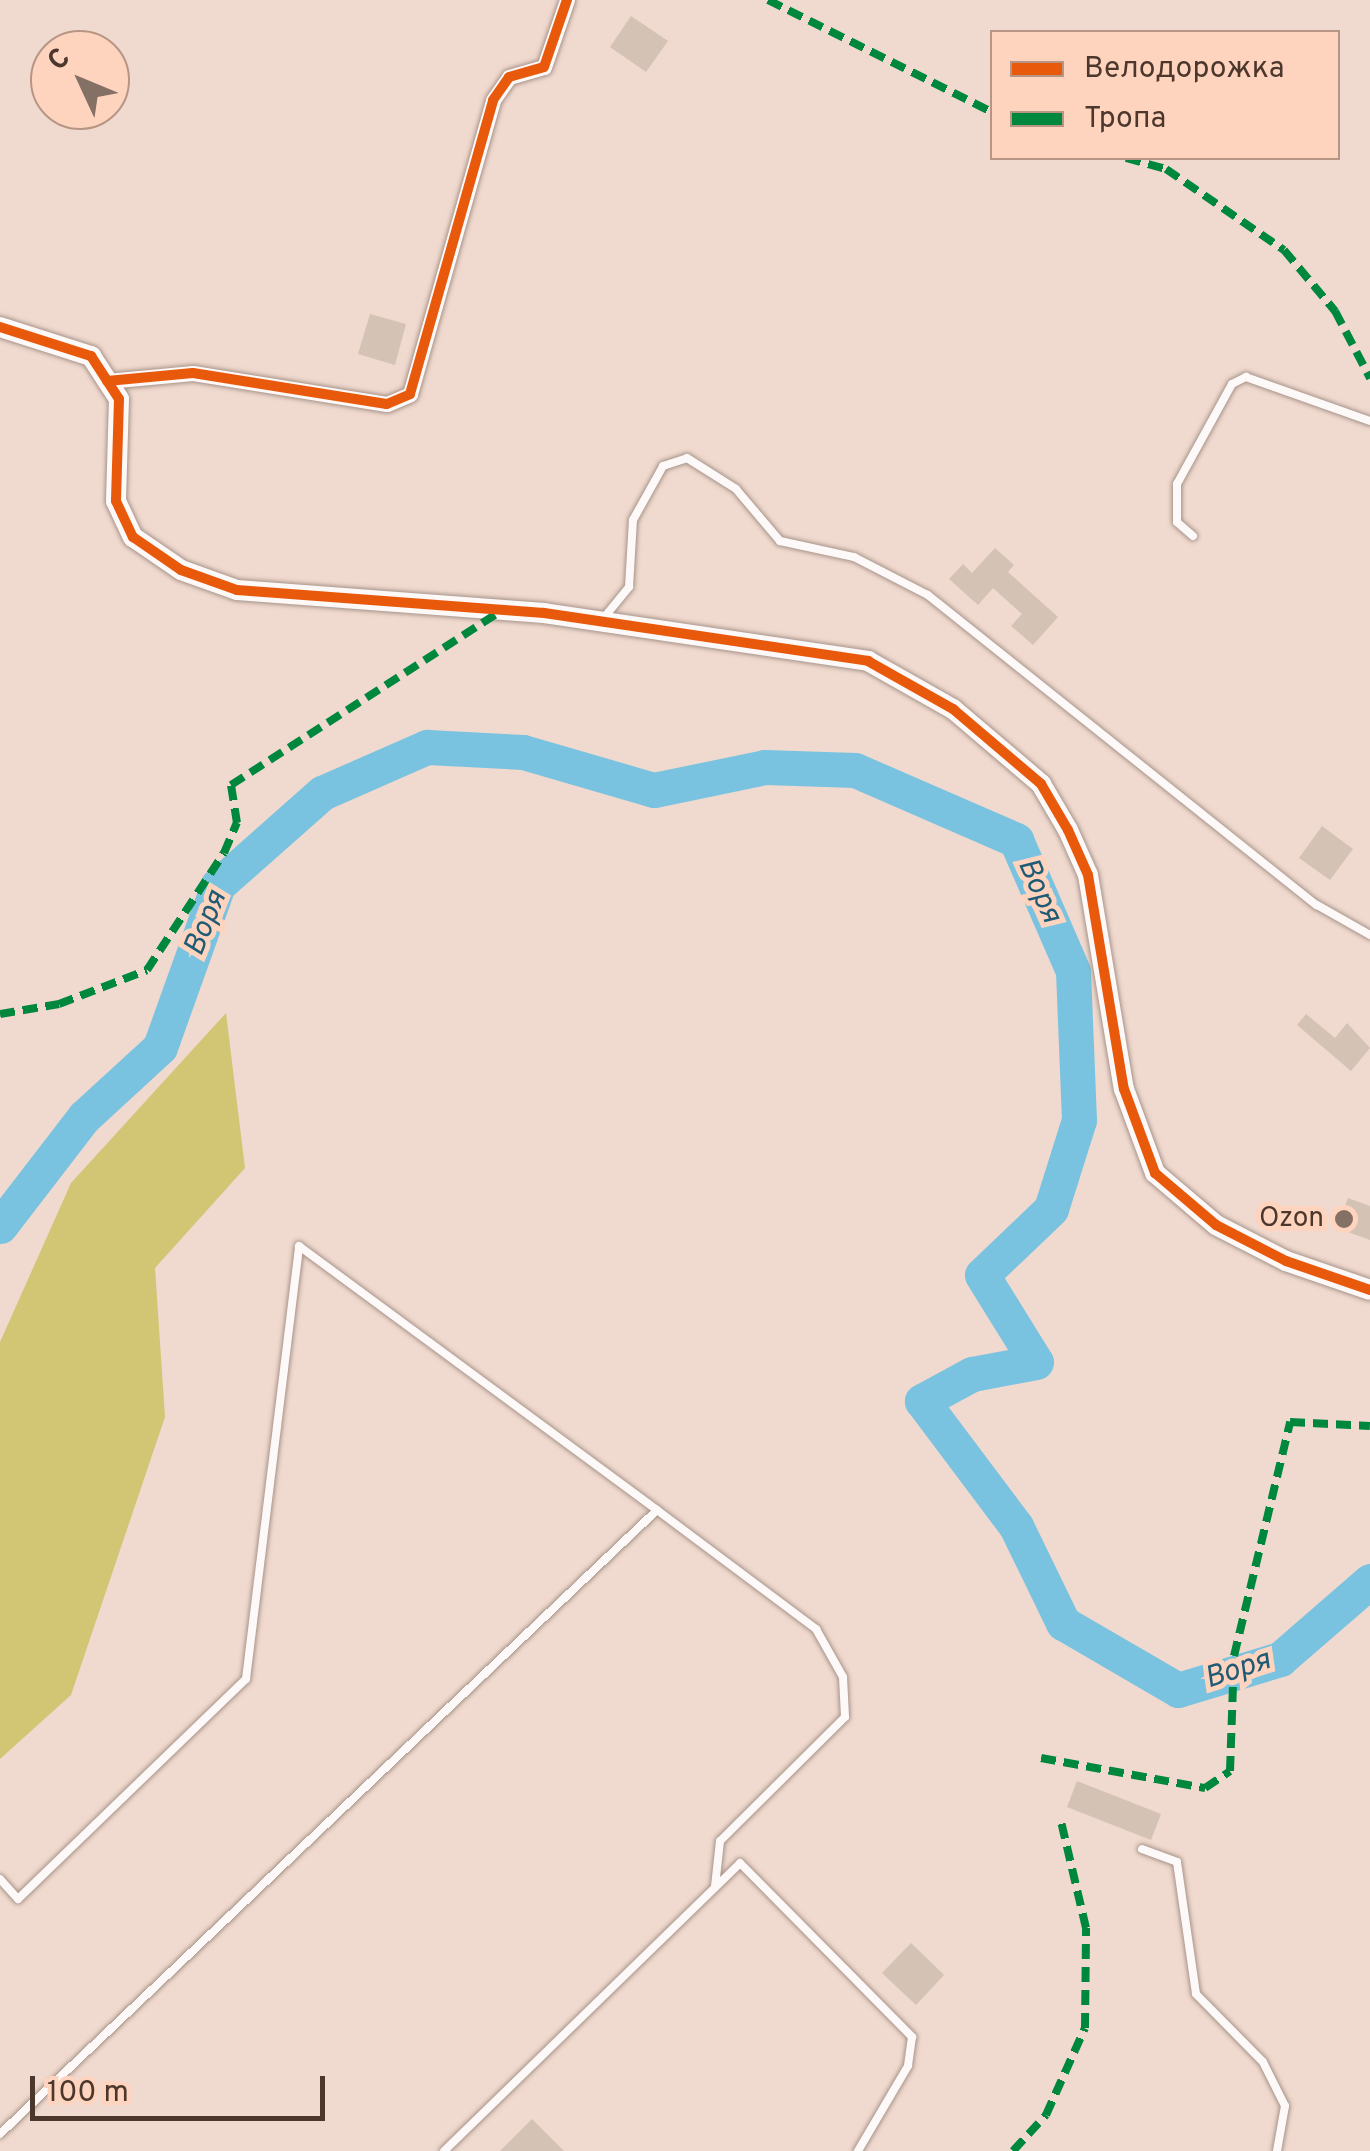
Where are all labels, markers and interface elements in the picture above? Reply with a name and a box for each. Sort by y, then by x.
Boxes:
north arrow [30,30,130,130]
legend [990,30,1340,160]
text: С [41,42,79,79]
text: Велодорожка [1084,51,1285,88]
text: Тропа [1084,101,1166,138]
water label: Воря [1008,853,1068,929]
water label: Воря [178,886,236,962]
place label: Ozon [1259,1202,1324,1236]
marker: Ozon [1333,1208,1355,1230]
water label: Воря [1201,1644,1275,1698]
scale bar [35,2056,330,2118]
text: 100 m [47,2075,129,2112]

